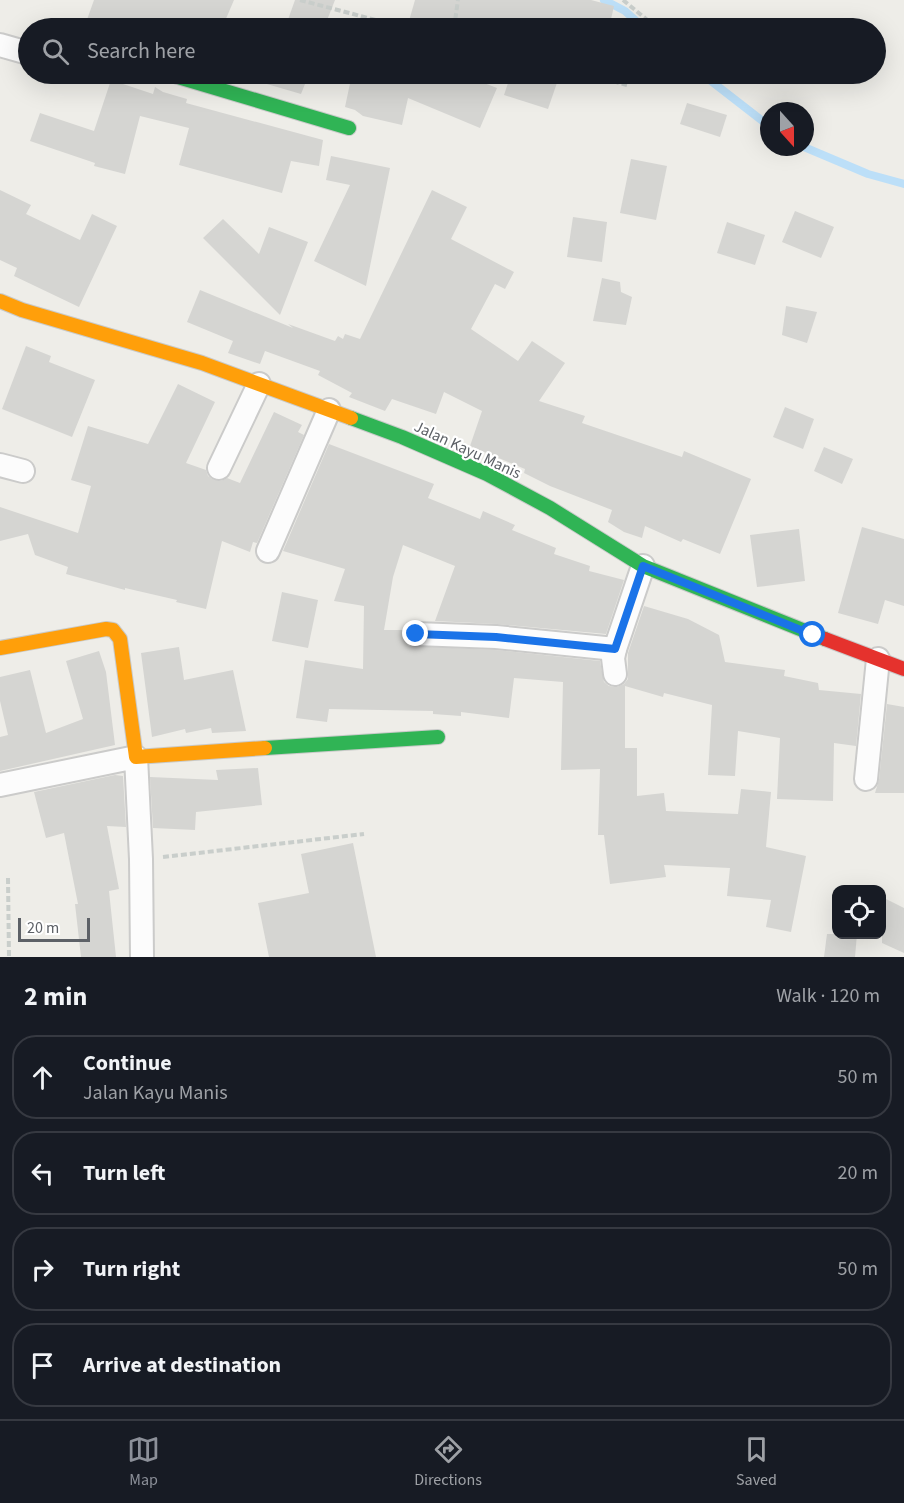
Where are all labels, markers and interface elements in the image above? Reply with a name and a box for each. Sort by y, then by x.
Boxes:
search box [18,18,886,84]
icon: search [39,35,72,68]
text: Search here [87,35,195,67]
north arrow [760,102,814,156]
street label: Jalan Kayu Manis [411,416,525,484]
route end [402,620,428,646]
route start [799,621,825,647]
map controls [832,885,886,939]
button: locate [832,885,886,939]
scale bar [18,915,90,942]
text: 20 m [27,917,59,939]
text: 2 min [24,978,87,1015]
text: Walk · 120 m [776,982,880,1010]
text: Continue [83,1047,172,1079]
icon: ahead [26,1061,59,1094]
text: 50 m [838,1063,878,1091]
text: Jalan Kayu Manis [83,1079,228,1107]
icon: left [26,1157,59,1190]
text: Turn left [83,1157,165,1189]
text: 20 m [838,1159,878,1187]
icon: right [26,1253,59,1286]
text: Turn right [83,1253,180,1285]
text: 50 m [838,1255,878,1283]
icon: arrive [26,1349,59,1382]
text: Arrive at destination [83,1349,281,1381]
tab: Map [127,1433,160,1491]
tab: Directions [414,1433,482,1491]
tab: Saved [736,1433,777,1491]

